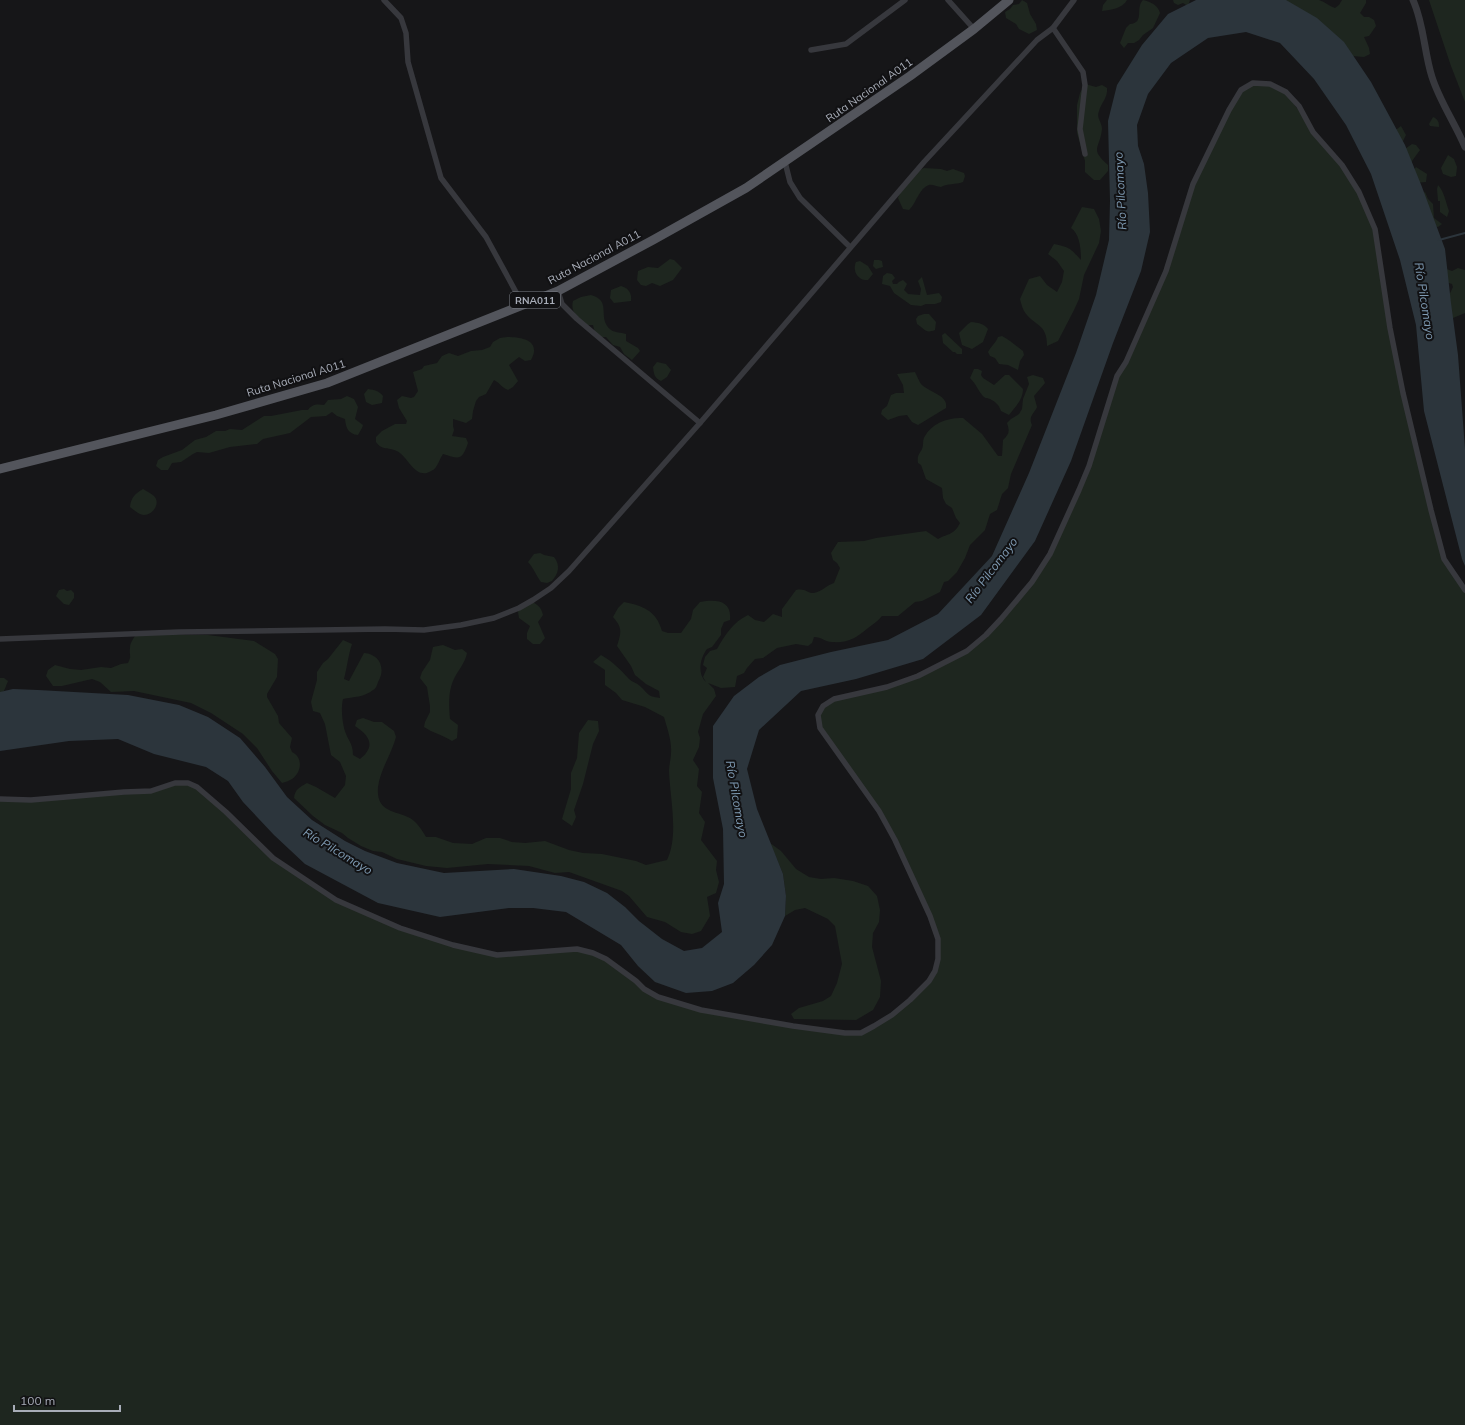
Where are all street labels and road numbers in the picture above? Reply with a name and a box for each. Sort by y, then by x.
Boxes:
street label: Ruta Nacional A011 [823,55,915,125]
street label: Ruta Nacional A011 [545,227,643,287]
road number: RNA011 [510,292,560,308]
street label: Ruta Nacional A011 [245,356,347,400]

